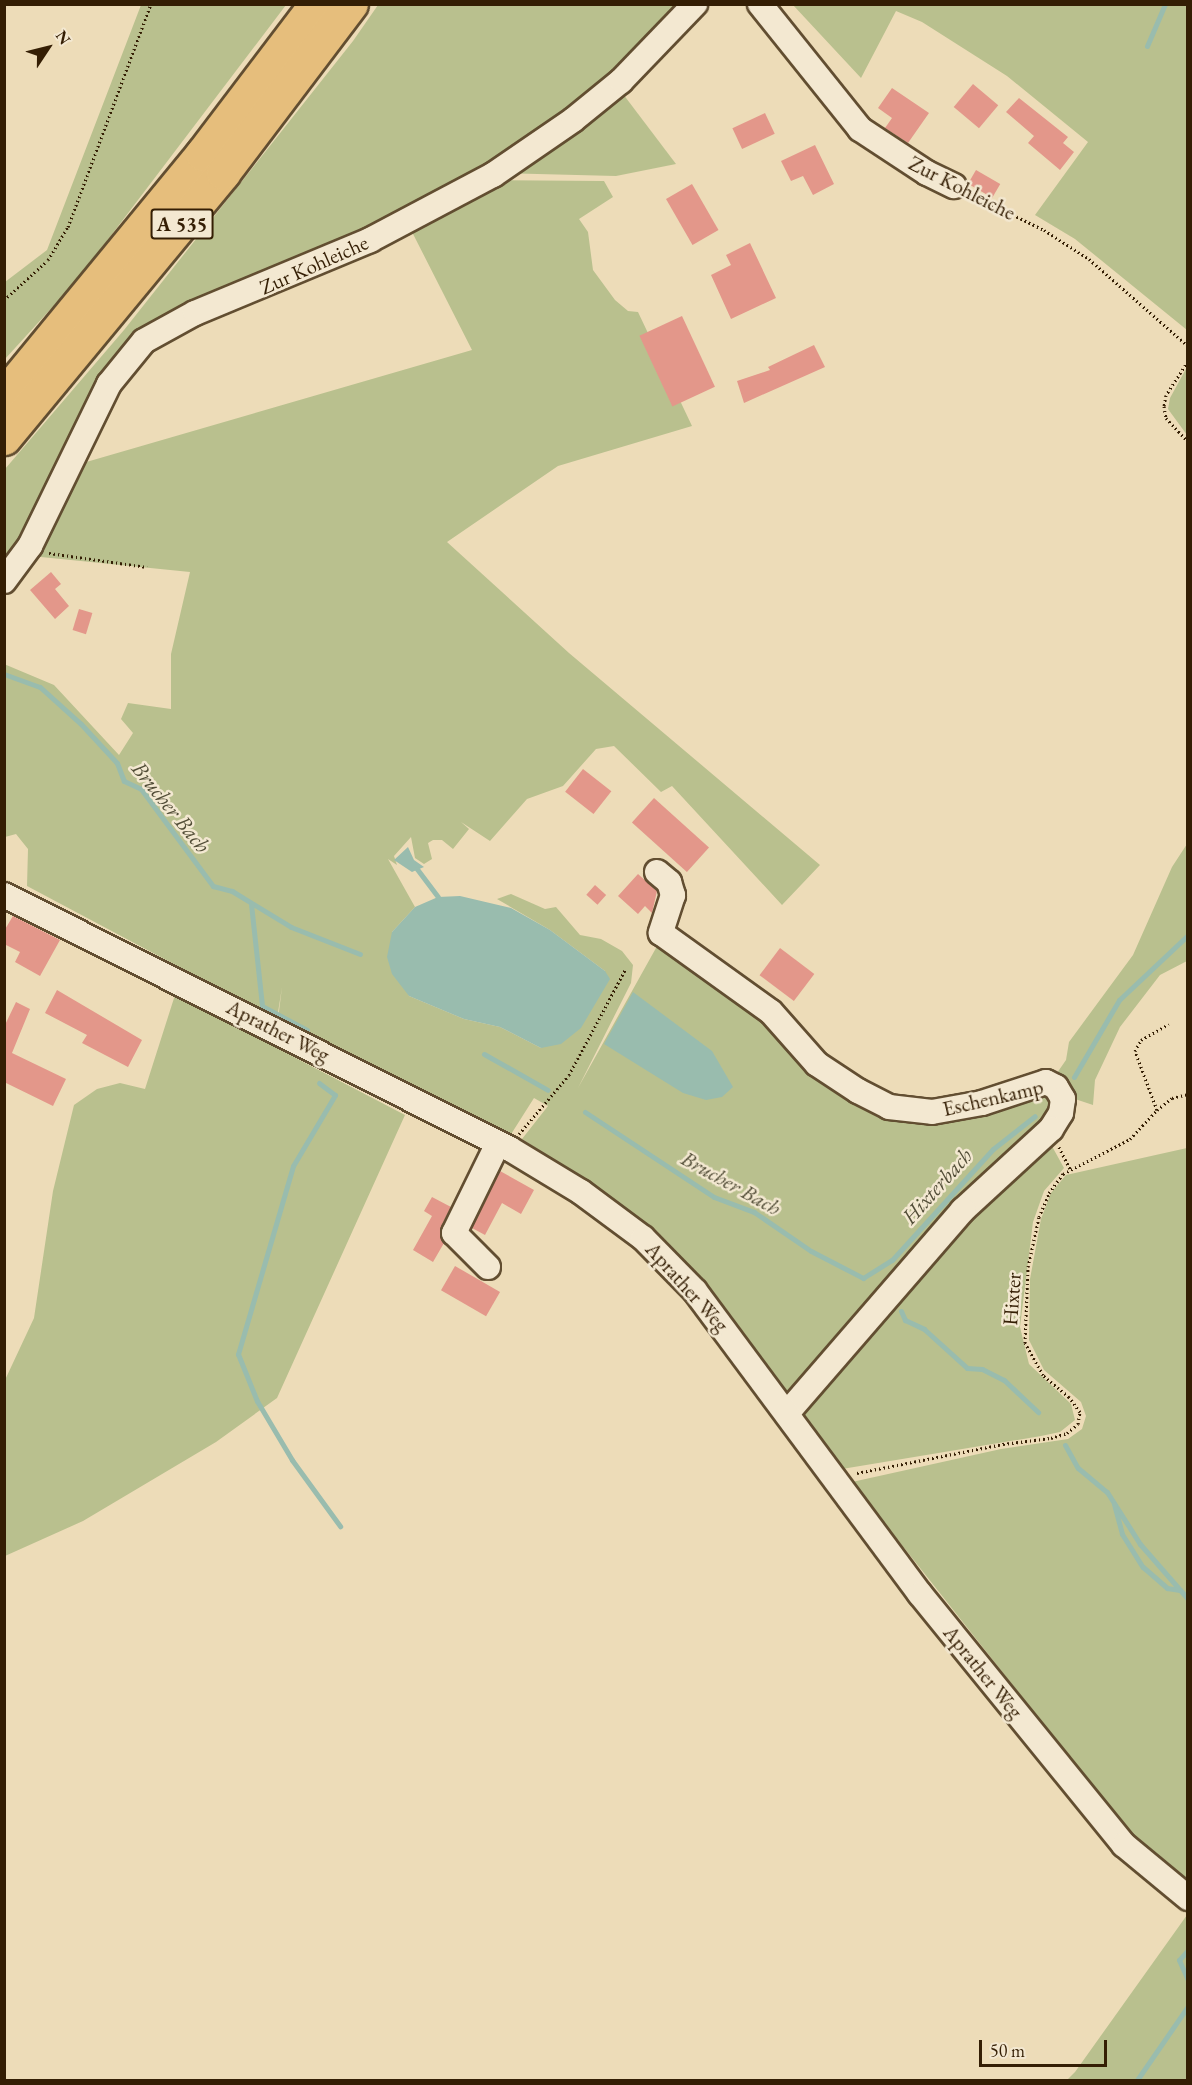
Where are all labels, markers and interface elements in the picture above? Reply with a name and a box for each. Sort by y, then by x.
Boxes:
north arrow [18,18,78,78]
text: N [51,26,75,49]
street label: Zur Kohleiche [905,150,1019,226]
road number: A 535 [150,207,213,241]
street label: Zur Kohleiche [256,230,372,300]
water label: Brucher Bach [126,756,216,858]
street label: Aprather Weg [222,994,334,1068]
street label: Eschenkamp [940,1074,1046,1122]
water label: Hixterbach [896,1143,978,1229]
water label: Brucher Bach [677,1145,785,1221]
street label: Aprather Weg [640,1237,734,1337]
street label: Hixter [998,1272,1026,1326]
street label: Aprather Weg [938,1621,1028,1723]
scale bar [982,2028,1110,2066]
text: 50 m [990,2039,1025,2062]

